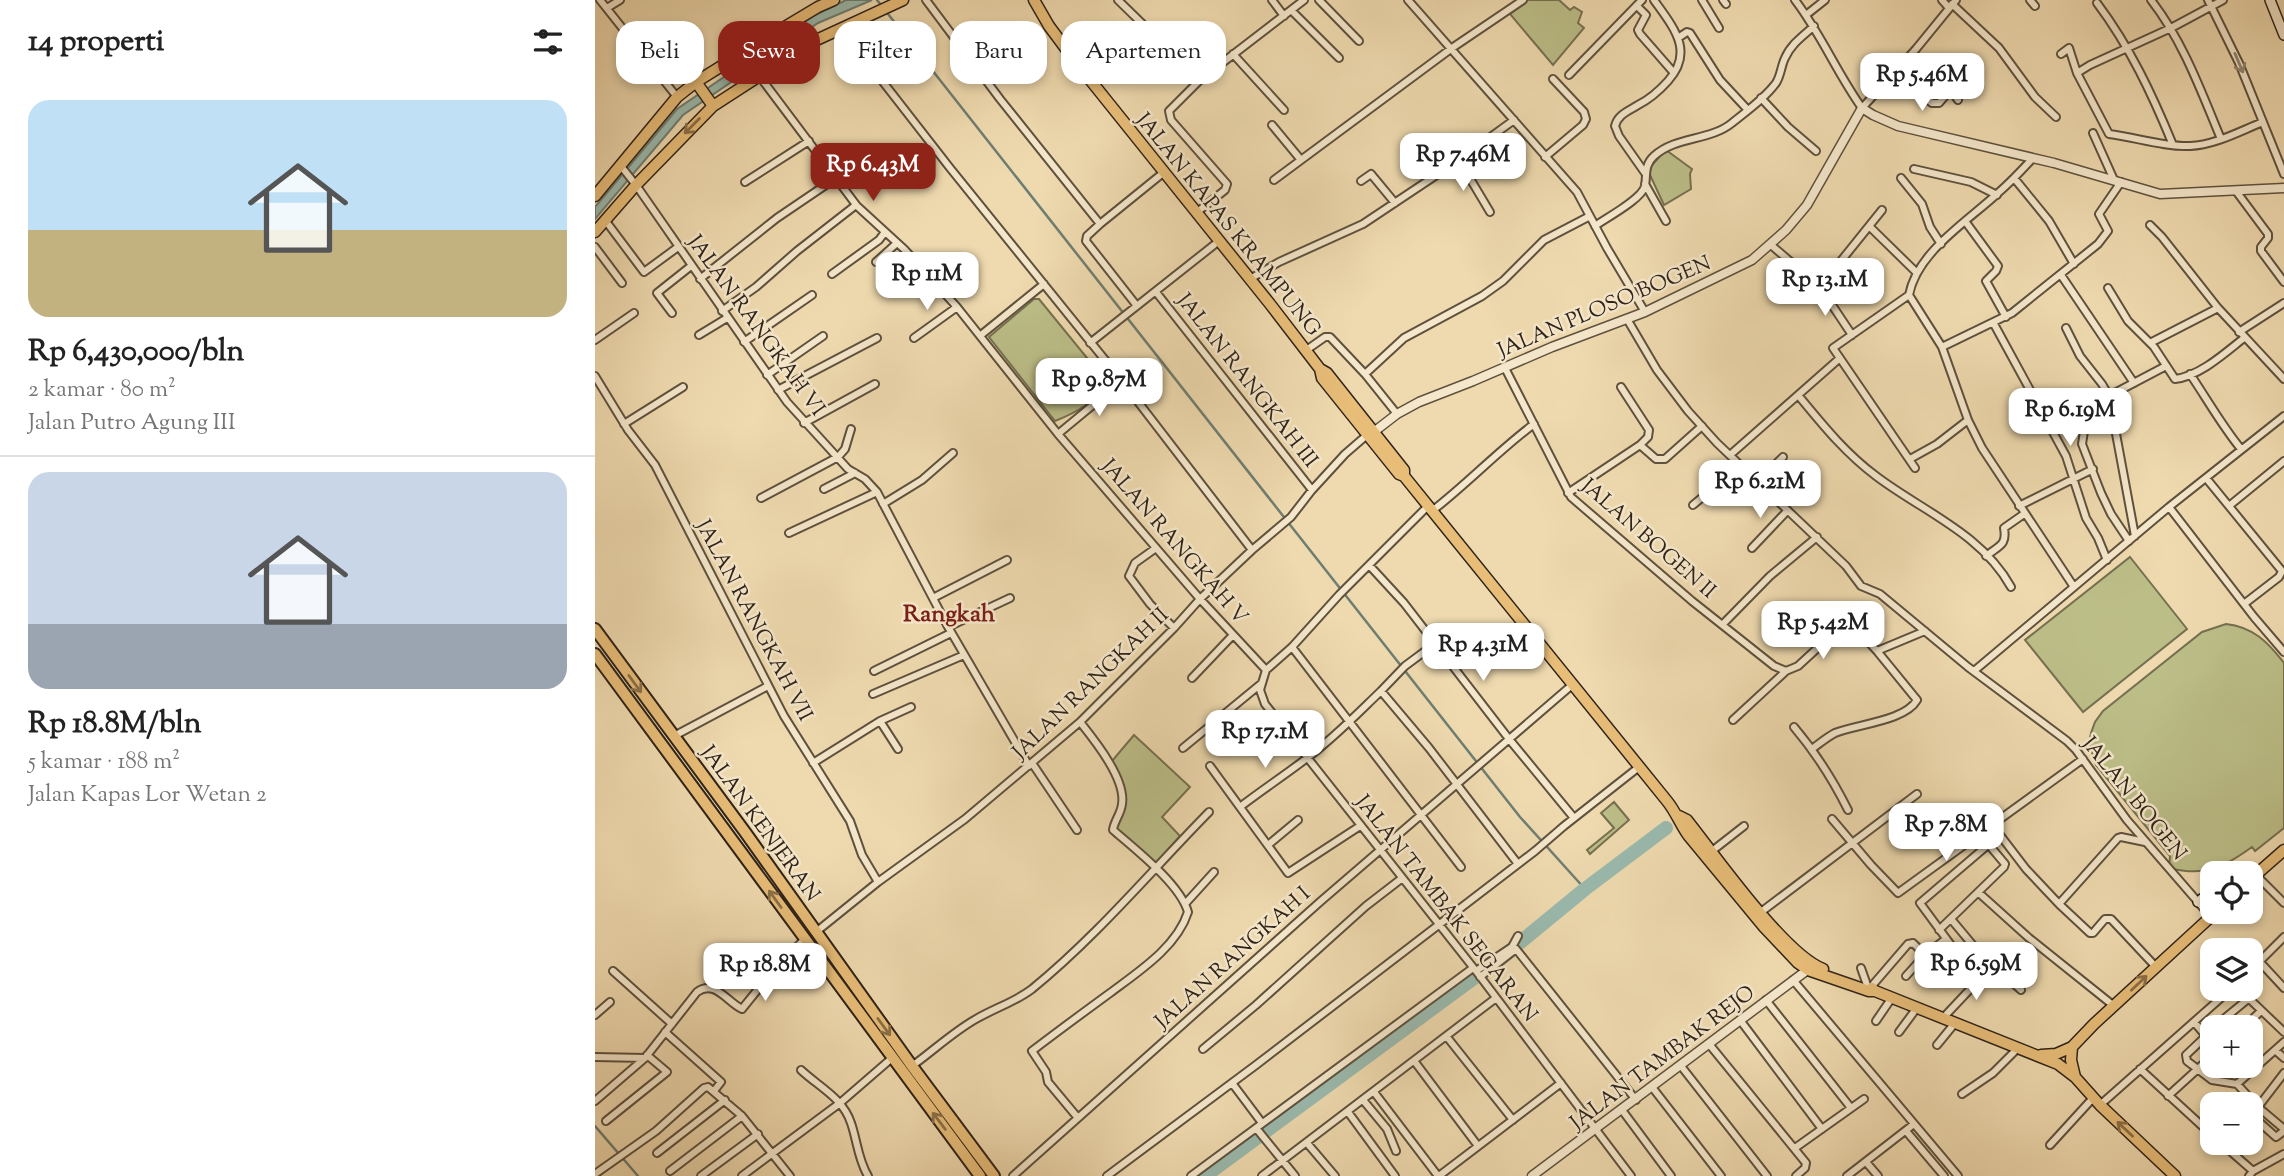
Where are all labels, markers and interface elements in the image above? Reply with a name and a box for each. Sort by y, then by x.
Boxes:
text: 14 properti [28,21,164,64]
chip: Beli [616,21,704,84]
chip: Sewa [718,21,820,84]
chip: Filter [834,21,936,84]
chip: Baru [950,21,1047,84]
chip: Apartemen [1061,21,1226,84]
icon: filters [529,23,567,61]
one-way arrow [2233,52,2246,73]
pin: Rp 5.46M [1850,54,1994,113]
text: Rp 5.46M [1876,59,1968,92]
street label: JALAN KAPAS KRAMPUNG [1127,106,1327,343]
one-way arrow [684,118,701,135]
pin: Rp 7.46M [1391,134,1535,193]
text: Rp 7.46M [1416,139,1510,172]
pin: Rp 6.43M [801,144,945,203]
icon: home [235,145,361,271]
text: Rp 6.43M [827,149,919,182]
street label: JALAN RANGKAH VI [679,229,831,423]
street label: JALAN PLOSO BOGEN [1493,249,1716,367]
pin: Rp 11M [870,252,984,312]
text: Rp 11M [892,258,962,291]
pin: Rp 13.1M [1753,258,1897,318]
text: Rp 13.1M [1782,264,1868,297]
street label: JALAN RANGKAH III [1168,287,1324,475]
text: Rp 6,430,000/bln [28,331,244,374]
pin: Rp 9.87M [1027,358,1171,418]
text: Rp 9.87M [1052,364,1146,397]
text: 2 kamar · 80 m² [28,374,176,407]
pin: Rp 6.19M [1998,388,2142,448]
text: Rp 6.19M [2025,394,2115,427]
text: Jalan Putro Agung III [28,407,235,440]
street label: JALAN RANGKAH V [1092,452,1254,632]
pin: Rp 6.21M [1688,461,1832,520]
text: Rp 6.21M [1715,466,1805,499]
street label: JALAN BOGEN II [1573,472,1722,607]
street label: JALAN RANGKAH VII [687,514,819,727]
icon: home [235,517,361,643]
district label: Rangkah [903,598,996,632]
street label: JALAN RANGKAH II [1006,602,1176,768]
pin: Rp 5.42M [1751,602,1895,661]
text: Rp 5.42M [1777,607,1869,640]
pin: Rp 4.31M [1411,624,1555,683]
text: Rp 4.31M [1438,629,1528,662]
one-way arrow [628,674,643,693]
text: Rp 18.8M/bln [28,703,202,746]
pin: Rp 17.1M [1193,710,1337,770]
text: Rp 17.1M [1222,716,1309,749]
street label: JALAN BOGEN [2073,730,2193,868]
street label: JALAN KENJERAN [692,739,826,909]
text: 5 kamar · 188 m² [28,746,180,779]
text: Jalan Kapas Lor Wetan 2 [28,779,267,812]
street label: JALAN TAMBAK SEGARAN [1346,788,1544,1029]
pin: Rp 7.8M [1881,804,2011,863]
text: Rp 7.8M [1905,809,1987,842]
map controls [2200,861,2263,1155]
button: locate [2200,861,2263,924]
street label: JALAN RANGKAH I [1148,880,1318,1037]
one-way arrow [767,890,782,909]
button: layers [2200,938,2263,1001]
pin: Rp 6.59M [1904,942,2048,1002]
pin: Rp 18.8M [693,944,837,1003]
text: Rp 6.59M [1931,948,2021,981]
text: Rp 18.8M [719,949,811,982]
one-way arrow [2130,975,2147,992]
street label: JALAN TAMBAK REJO [1564,979,1762,1139]
button: + [2200,1015,2263,1078]
one-way arrow [876,1017,891,1036]
button: − [2200,1092,2263,1155]
one-way arrow [932,1112,946,1131]
one-way arrow [2117,1121,2134,1138]

